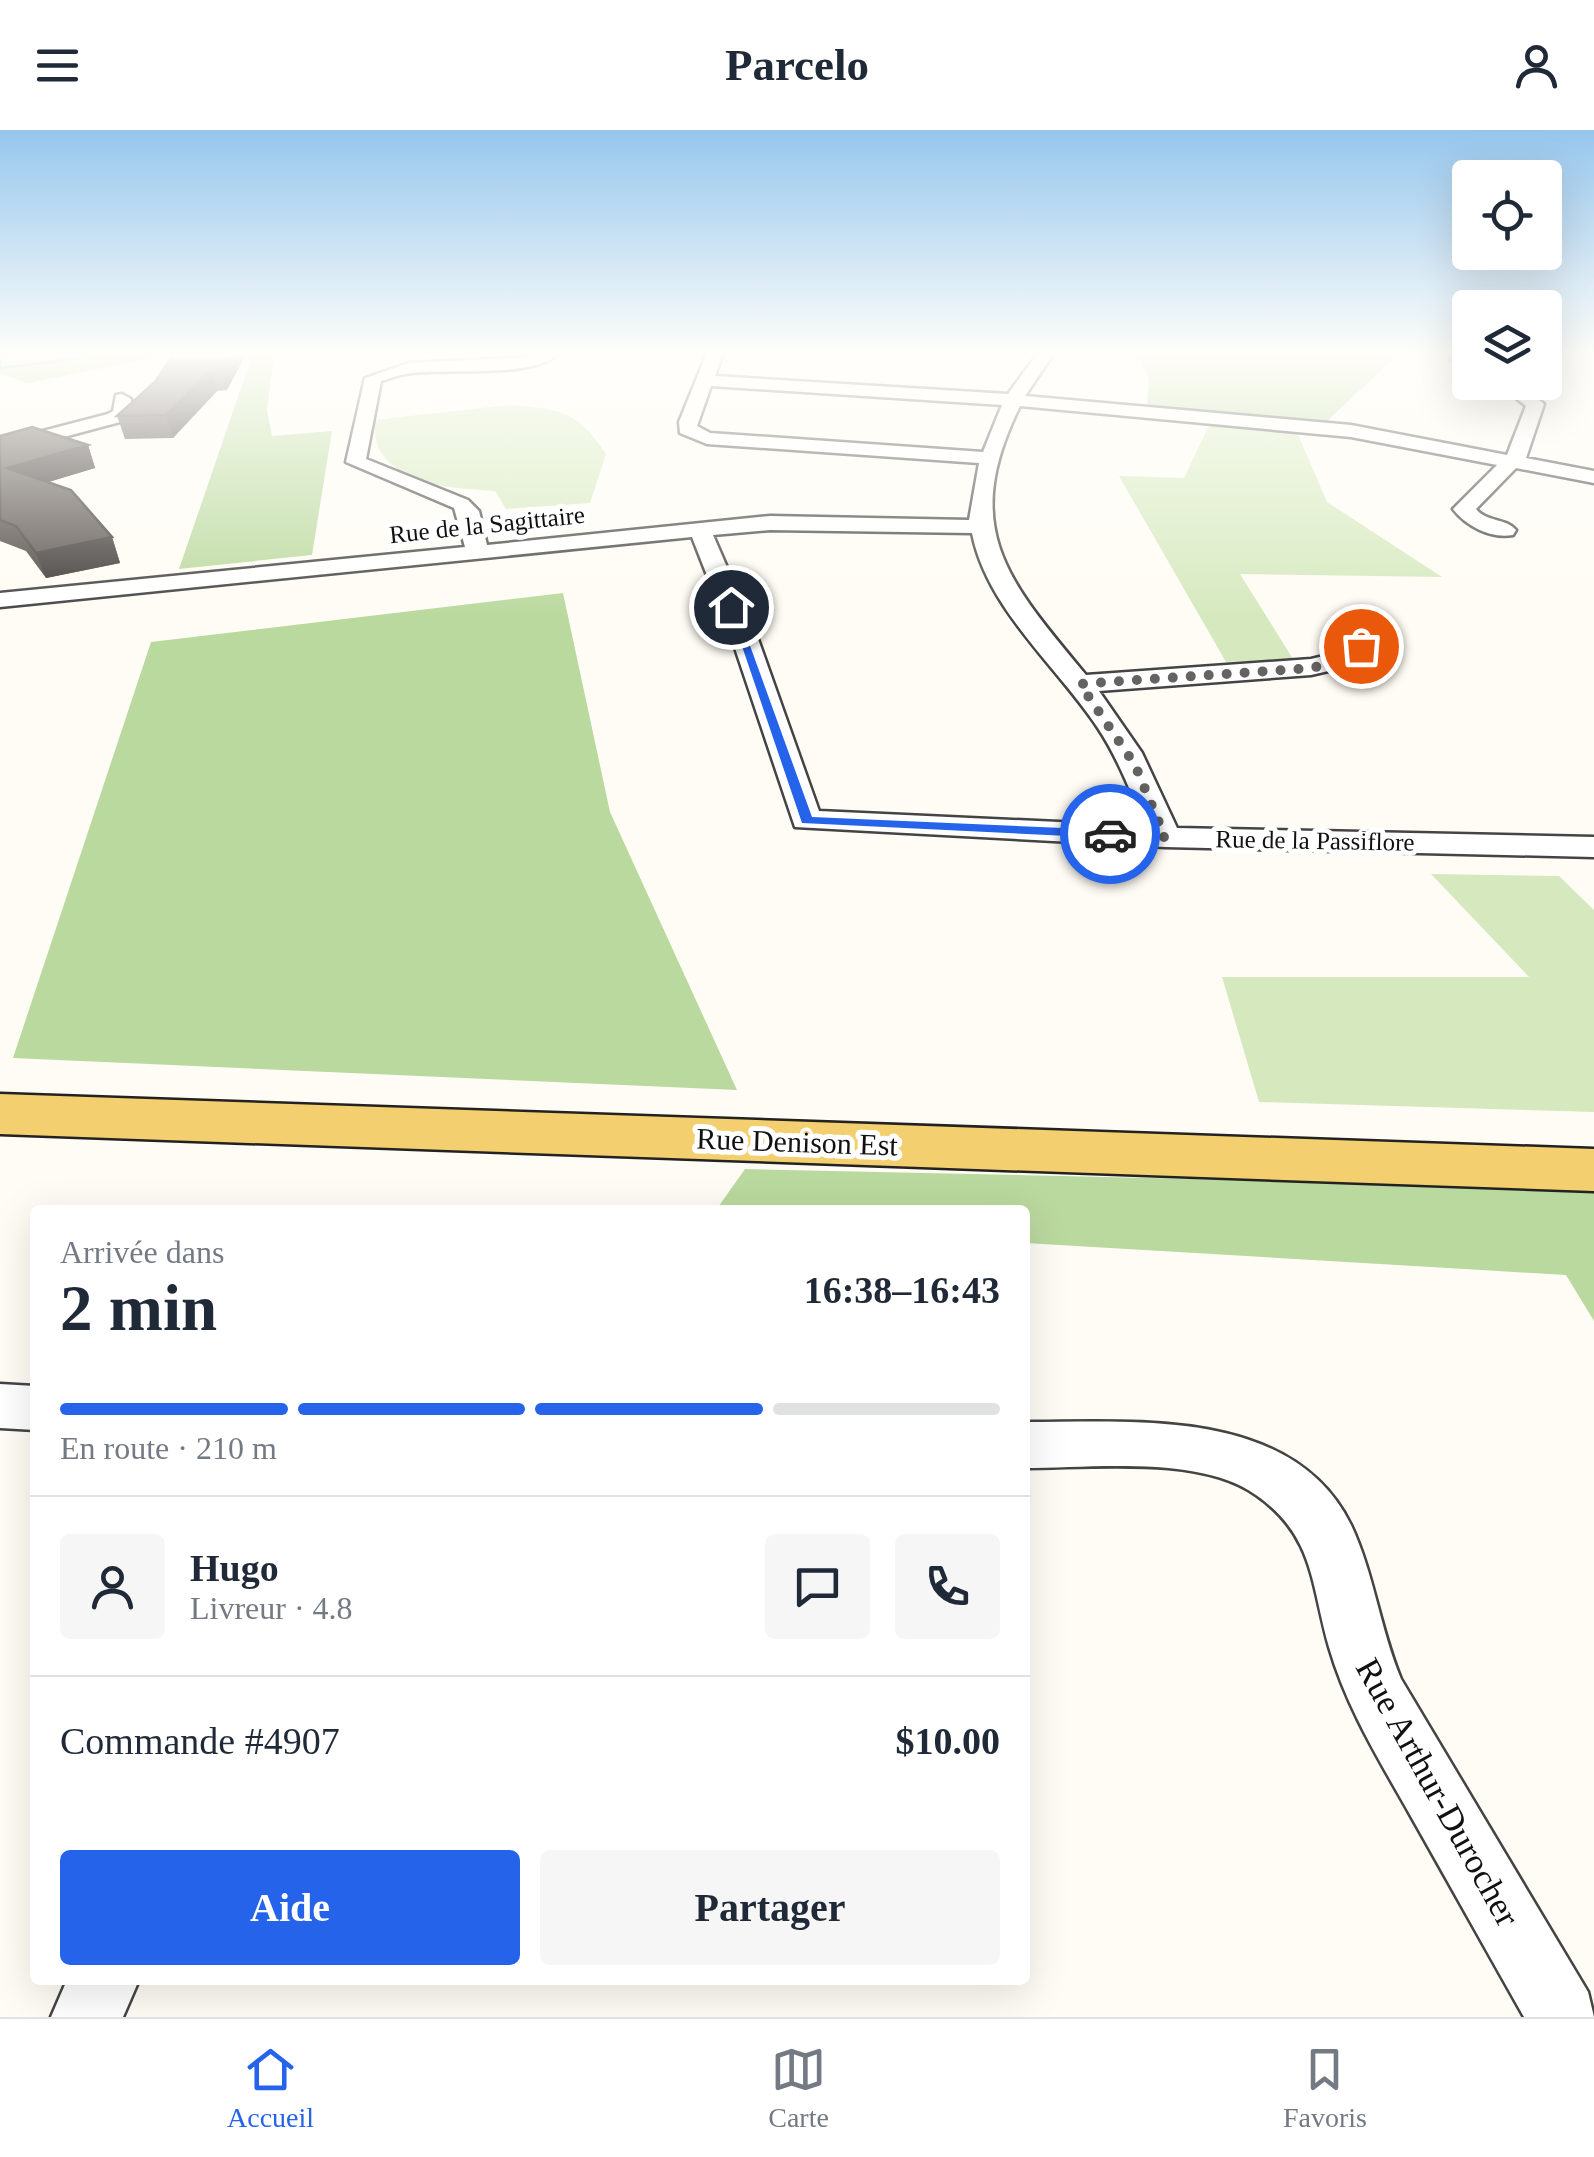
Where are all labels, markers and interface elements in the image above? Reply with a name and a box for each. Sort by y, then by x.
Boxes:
icon: menu [30,38,85,93]
icon: person [1509,38,1564,93]
text: Parcelo [725,40,869,90]
map controls [1452,160,1562,400]
button: locate [1452,160,1562,270]
button: layers [1452,290,1562,400]
street label: Rue de la Sagittaire [388,501,586,548]
pin [689,565,774,650]
icon: home [704,580,759,635]
pin [1319,604,1404,689]
icon: bag [1334,619,1389,674]
courier [1060,784,1160,884]
icon: car [1083,807,1138,862]
street label: Rue de la Passiflore [1215,825,1415,856]
street label: Rue Denison Est [696,1121,899,1162]
text: Arrivée dans [60,1234,224,1270]
text: 16:38–16:43 [804,1269,1000,1311]
text: 2 min [60,1272,217,1344]
text: En route · 210 m [60,1430,277,1466]
button: person [60,1534,165,1639]
button: chat [765,1534,870,1639]
button: phone [895,1534,1000,1639]
text: Hugo [190,1547,279,1589]
text: Livreur · 4.8 [190,1590,353,1626]
street label: Rue Arthur-Durocher [1348,1652,1527,1933]
text: Commande #4907 [60,1720,340,1762]
text: $10.00 [896,1720,1000,1762]
button: Aide [60,1850,520,1965]
button: Partager [540,1850,1000,1965]
tab: Accueil [227,2042,314,2134]
tab: Carte [768,2042,829,2134]
tab: Favoris [1283,2042,1367,2134]

